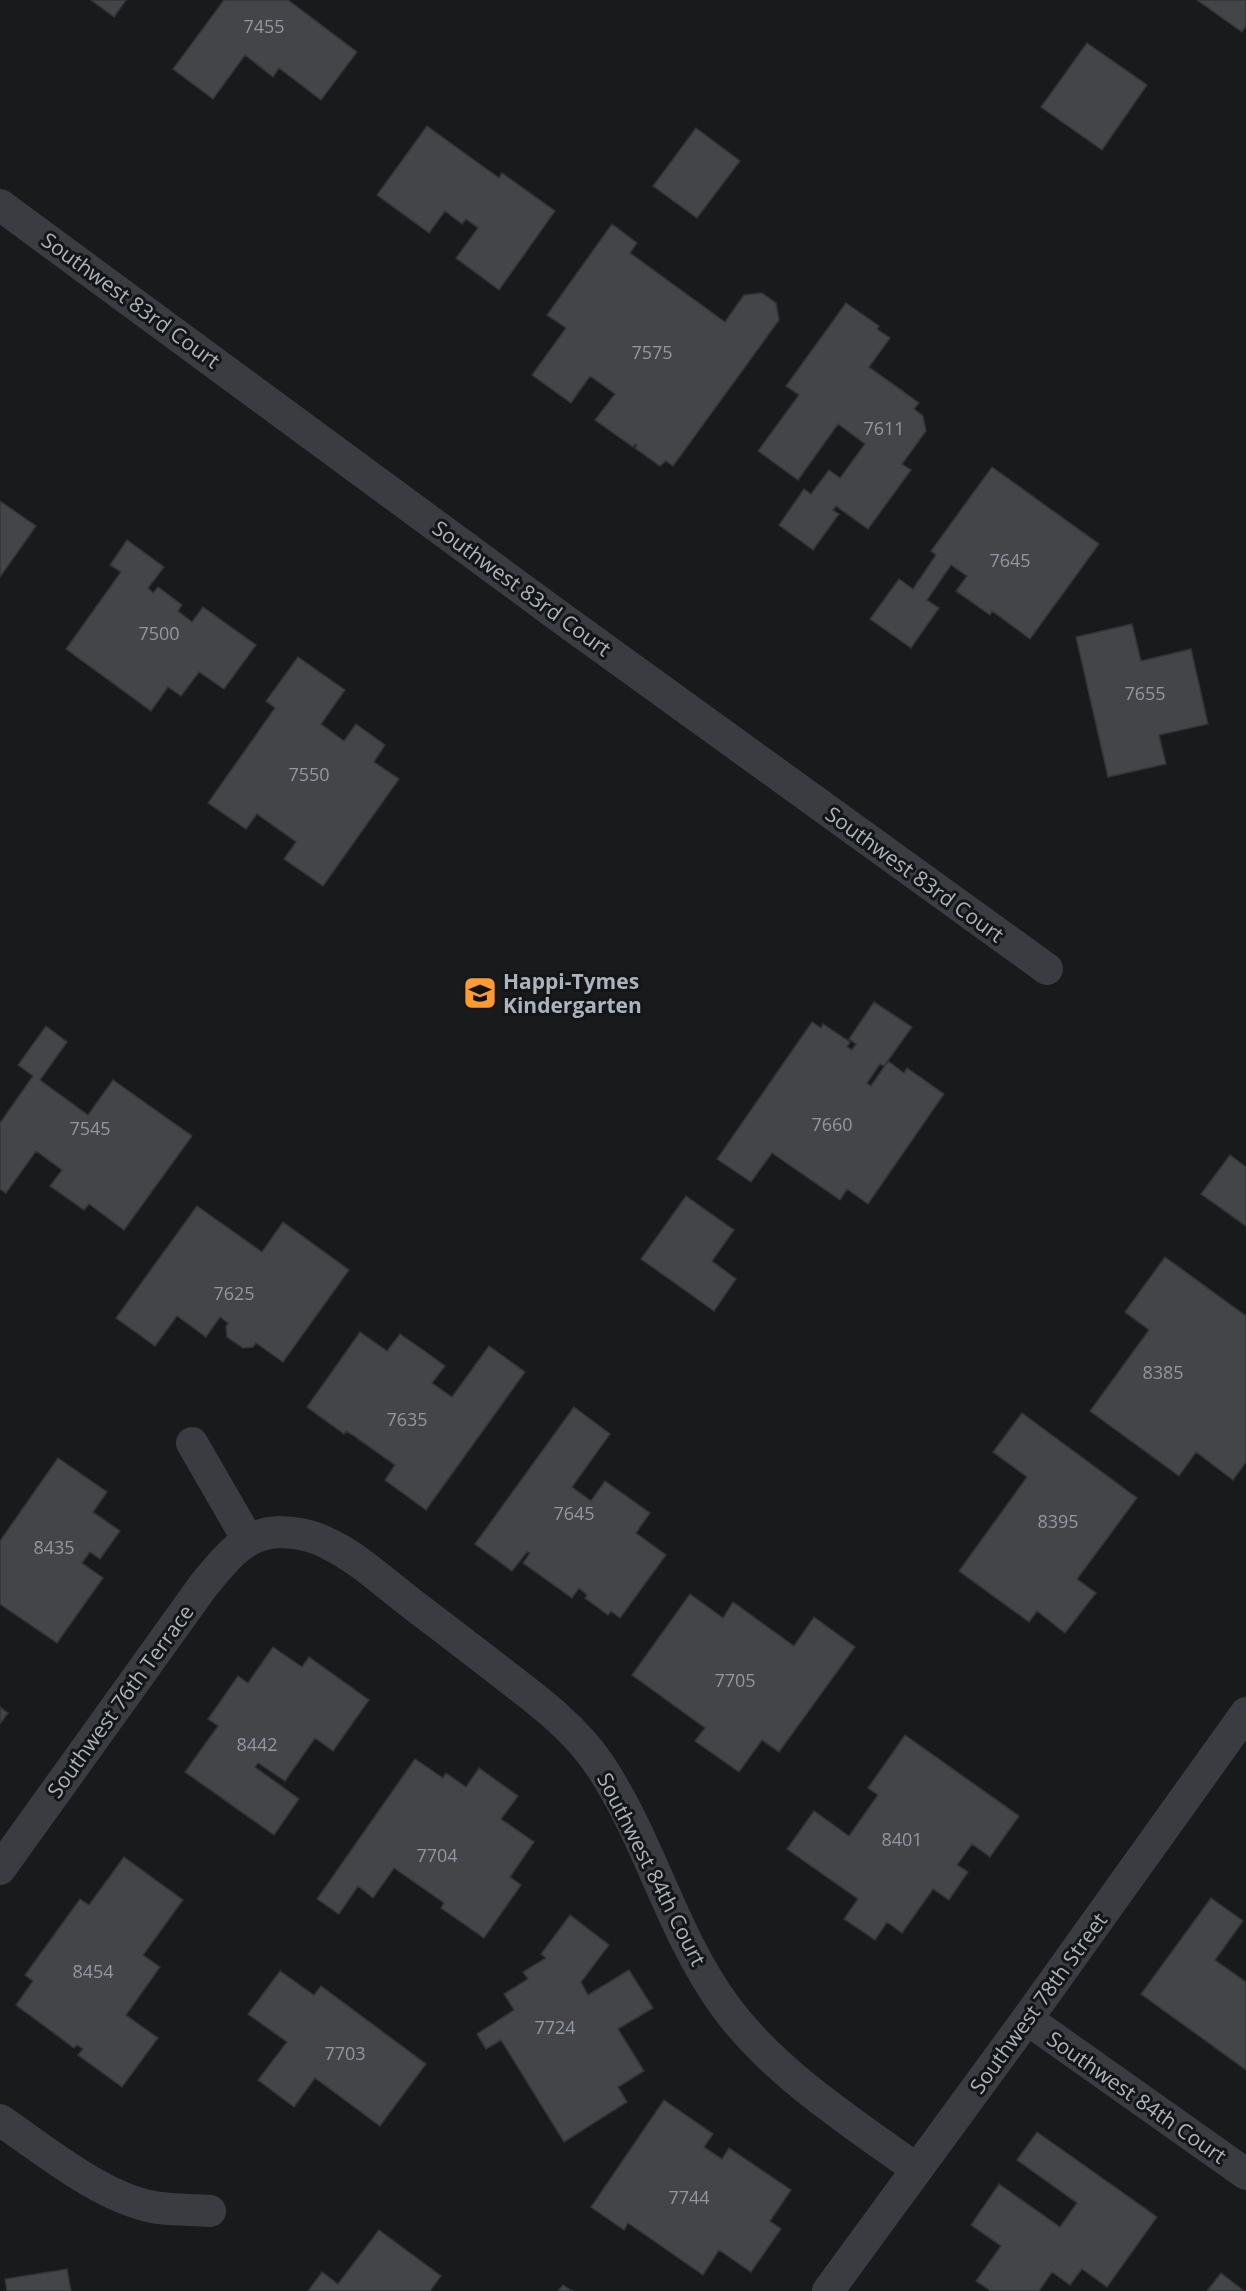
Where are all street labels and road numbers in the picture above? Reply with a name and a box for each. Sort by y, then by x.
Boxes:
street label: Southwest 83rd Court [36,226,226,374]
street label: Southwest 83rd Court [427,514,617,662]
street label: Southwest 83rd Court [820,800,1010,948]
street label: Southwest 76th Terrace [40,1599,200,1803]
street label: Southwest 84th Court [591,1768,713,1970]
street label: Southwest 78th Street [963,1907,1113,2099]
street label: Southwest 84th Court [1042,2024,1232,2170]

